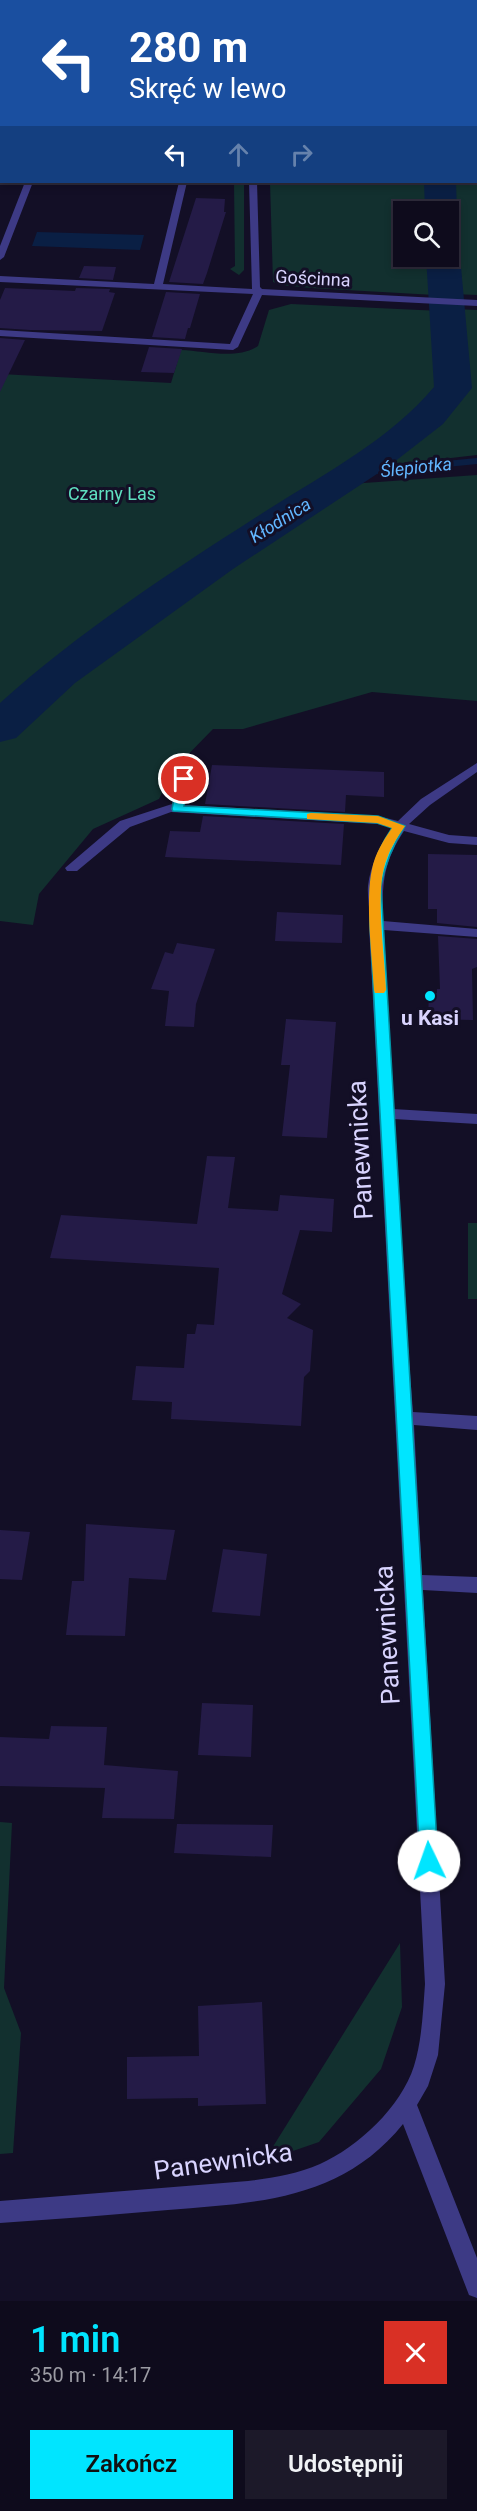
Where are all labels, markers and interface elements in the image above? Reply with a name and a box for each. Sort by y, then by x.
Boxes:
text: 280 m [129,23,248,72]
icon: left [30,24,108,102]
text: Skręć w lewo [129,73,286,105]
icon: left [159,138,192,171]
icon: ahead [222,138,255,171]
icon: right [285,138,318,171]
map controls [393,201,459,267]
button: search [393,201,459,267]
street label: Gościnna [275,266,351,290]
water label: Ślepiotka [379,453,453,481]
park label: Czarny Las [68,483,156,504]
water label: Kłodnica [246,493,314,547]
pin [158,753,209,804]
icon: arrive [167,762,200,795]
marker: u Kasi [423,989,437,1003]
place label: u Kasi [401,1006,459,1030]
street label: Panewnicka [341,1079,379,1221]
street label: Panewnicka [368,1564,406,1706]
position arrow [397,1829,461,1893]
street label: Panewnicka [152,2136,294,2186]
text: 1 min [30,2319,120,2361]
button: close [384,2321,447,2384]
text: 350 m · 14:17 [30,2363,151,2387]
button: Zakończ [30,2430,233,2499]
button: Udostępnij [245,2430,447,2499]

